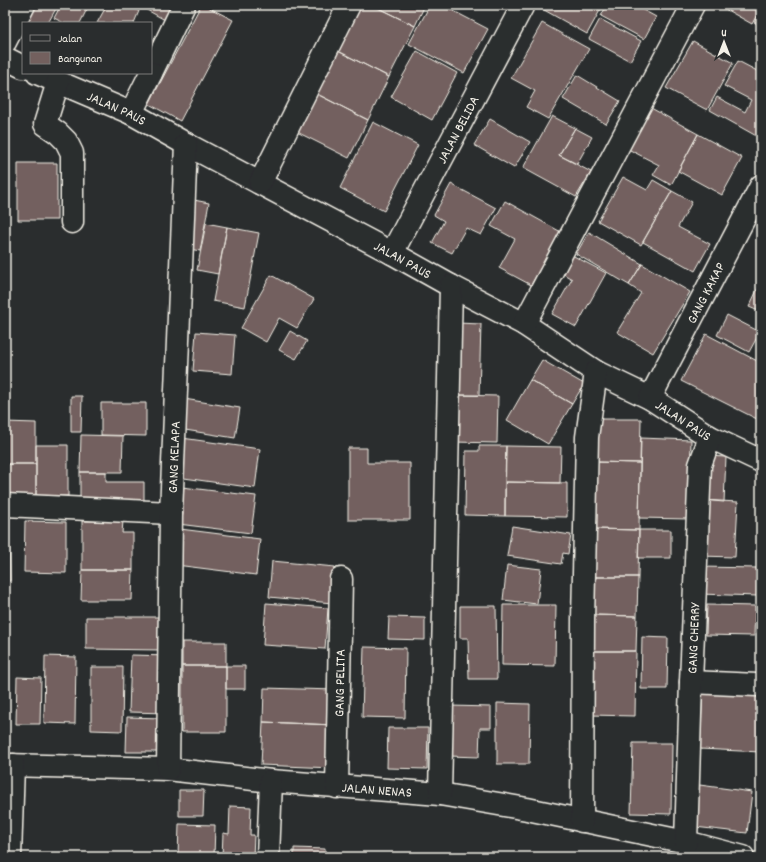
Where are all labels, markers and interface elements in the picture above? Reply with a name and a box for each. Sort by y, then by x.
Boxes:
legend [22,22,152,74]
north arrow [704,22,744,62]
text: U [721,26,727,42]
text: Jalan [58,31,82,48]
text: Bangunan [58,51,102,68]
street label: JALAN PAUS [83,87,149,132]
street label: JALAN BELIDA [433,92,486,168]
street label: JALAN PAUS [370,237,435,285]
street label: GANG KAKAP [683,259,731,328]
street label: JALAN PAUS [651,396,715,447]
street label: GANG KELAPA [164,420,187,494]
street label: GANG CHERRY [683,601,706,674]
street label: GANG PELITA [330,649,352,717]
street label: JALAN NENAS [341,778,413,804]

